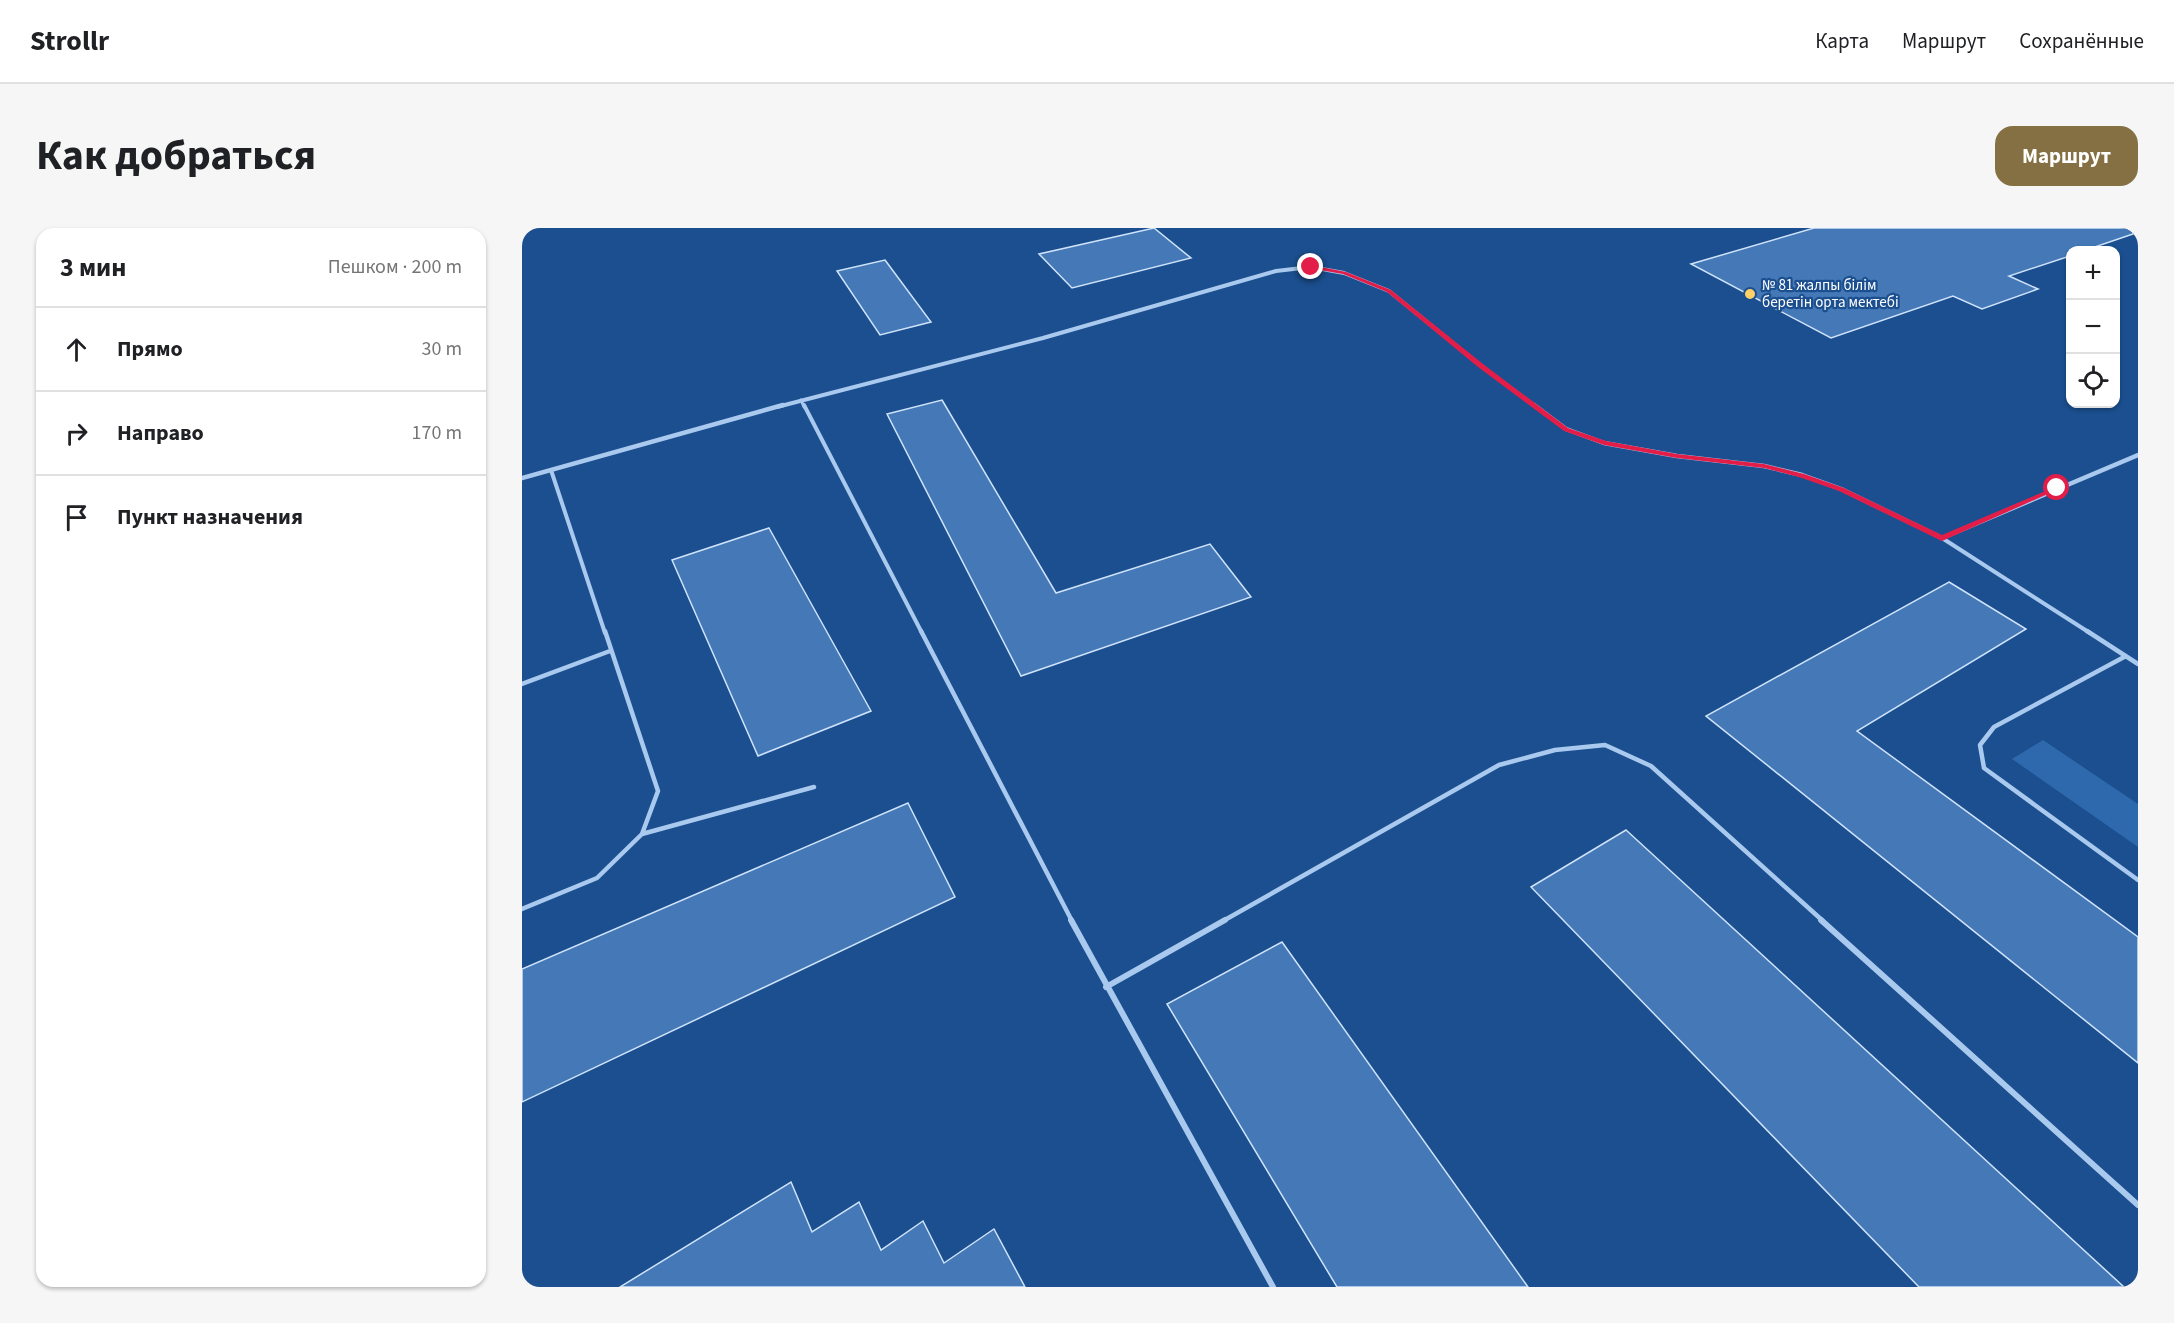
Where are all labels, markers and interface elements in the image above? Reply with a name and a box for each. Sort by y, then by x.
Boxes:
text: Strollr [30,21,109,61]
text: Карта [1815,26,1869,56]
text: Маршрут [1902,26,1986,56]
text: Сохранённые [2019,26,2144,56]
text: Как добраться [36,126,316,186]
button: Маршрут [1995,126,2138,186]
map controls [2066,246,2120,408]
button: + [2066,246,2120,300]
text: 3 мин [60,249,126,286]
text: Пешком · 200 m [328,253,462,281]
route end [1297,253,1323,279]
place label: № 81 жалпы білім беретін орта мектебі [1762,275,1899,313]
marker: № 81 жалпы білім беретін орта мектебі [1743,287,1757,301]
button: − [2066,300,2120,354]
icon: ahead [60,333,93,366]
text: Прямо [117,333,183,365]
text: 30 m [422,335,462,363]
button: locate [2066,354,2120,408]
icon: right [60,417,93,450]
text: Направо [117,417,204,449]
text: 170 m [412,419,462,447]
route start [2043,474,2069,500]
icon: arrive [60,501,93,534]
text: Пункт назначения [117,501,303,533]

